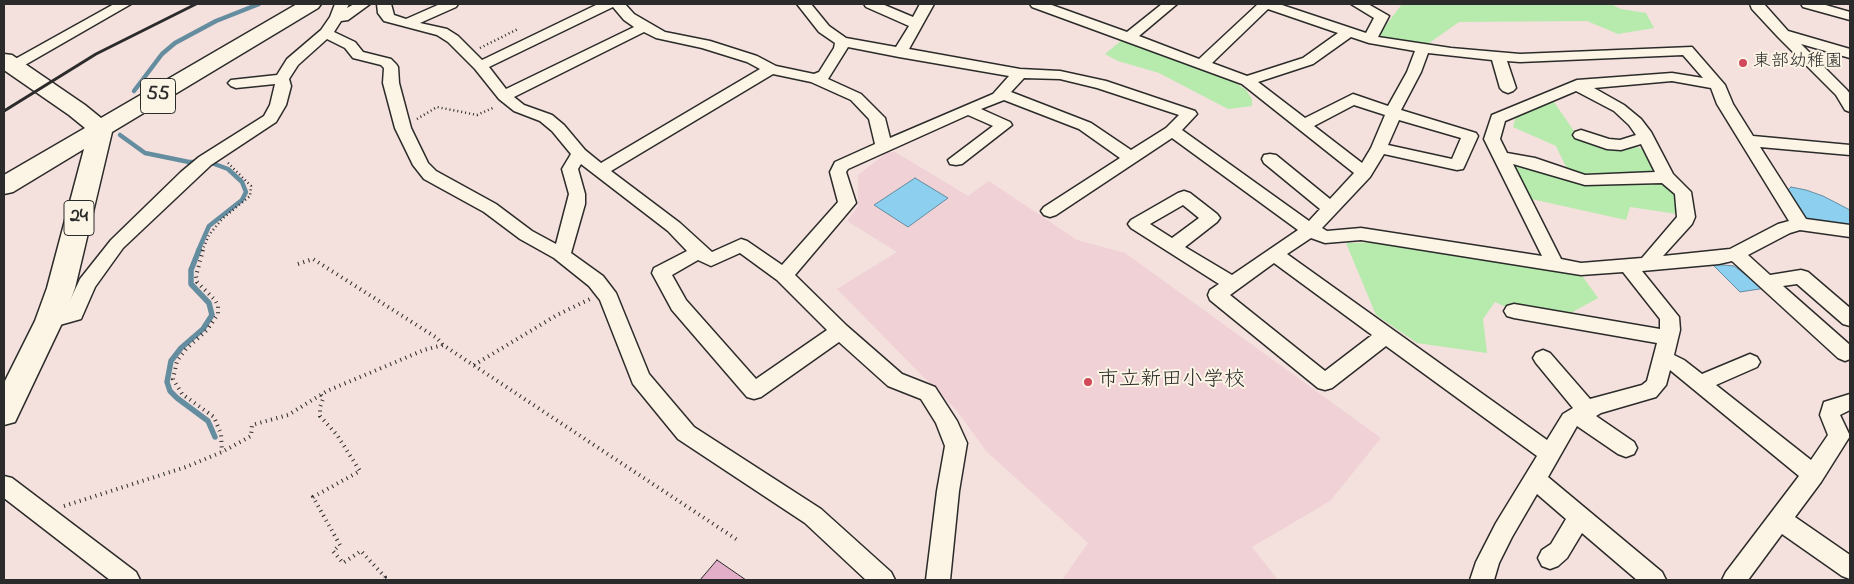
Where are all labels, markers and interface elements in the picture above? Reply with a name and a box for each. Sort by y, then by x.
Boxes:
place label: 東部幼稚園 [1753,52,1843,74]
marker: 東部幼稚園 [1737,57,1749,69]
road number: 55 [140,78,176,114]
road number: 24 [64,200,94,236]
place label: 市立新田小学校 [1098,369,1245,395]
marker: 市立新田小学校 [1082,376,1094,388]

